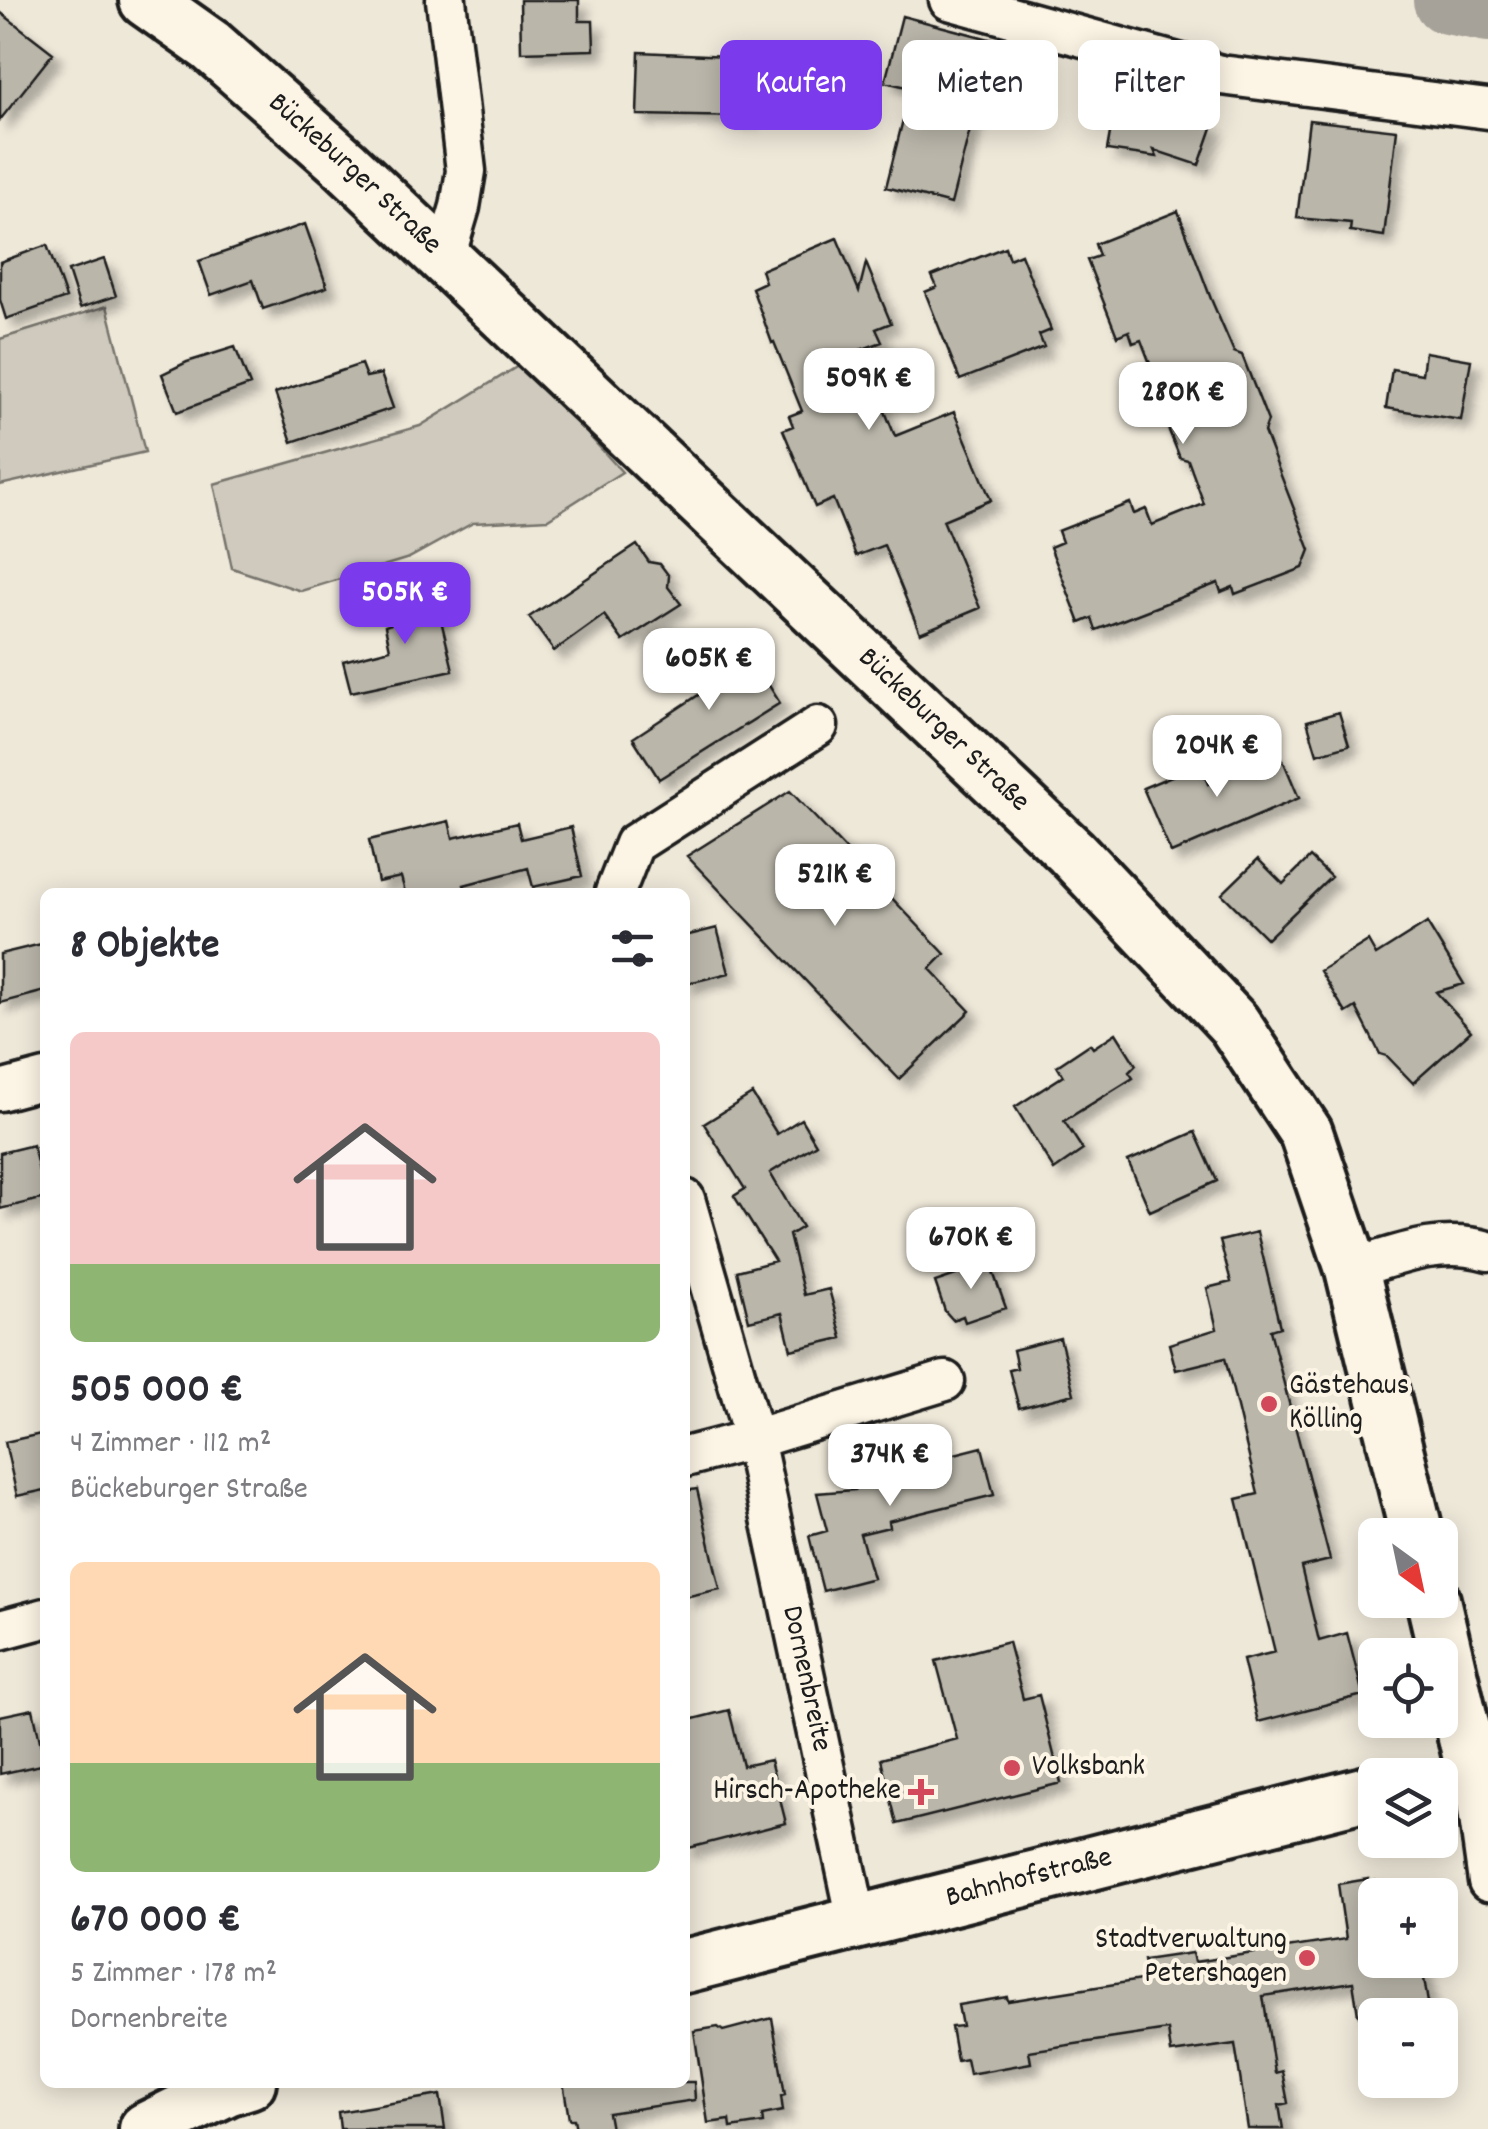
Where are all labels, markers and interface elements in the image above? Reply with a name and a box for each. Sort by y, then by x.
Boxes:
chip: Kaufen [720,40,882,130]
chip: Mieten [902,40,1058,130]
chip: Filter [1078,40,1220,130]
street label: Bückeburger Straße [257,83,451,266]
pin: 509K € [788,348,950,433]
text: 509K € [826,357,912,403]
pin: 280K € [1102,362,1264,447]
text: 280K € [1141,371,1225,417]
pin: 505K € [324,562,486,647]
text: 505K € [361,571,449,617]
pin: 605K € [628,628,790,713]
text: 605K € [665,637,753,683]
street label: Bückeburger Straße [847,638,1039,823]
pin: 204K € [1136,715,1298,800]
text: 204K € [1175,724,1259,770]
pin: 521K € [754,844,916,929]
text: 521K € [797,853,873,899]
text: 8 Objekte [70,918,219,978]
icon: filters [605,921,660,976]
icon: home [275,1097,455,1277]
pin: 670K € [890,1207,1052,1292]
text: 670K € [928,1216,1014,1262]
text: 505 000 € [70,1362,243,1422]
place label: Gästehaus Kölling [1289,1366,1409,1443]
marker: Gästehaus Kölling [1258,1393,1280,1415]
text: 4 Zimmer · 112 m² [70,1422,271,1468]
pin: 374K € [809,1424,971,1509]
text: 374K € [850,1433,930,1479]
text: Bückeburger Straße [70,1468,308,1514]
north arrow [1358,1518,1458,1618]
map controls [1358,1518,1458,2098]
street label: Dornenbreite [769,1602,842,1756]
icon: home [275,1627,455,1807]
button: locate [1358,1638,1458,1738]
place label: Volksbank [1032,1747,1145,1790]
marker: Volksbank [1001,1757,1023,1779]
button: layers [1358,1758,1458,1858]
place label: Hirsch-Apotheke [713,1771,901,1814]
marker: Hirsch-Apotheke [910,1781,932,1803]
street label: Bahnhofstraße [941,1837,1117,1920]
button: + [1358,1878,1458,1978]
text: 670 000 € [70,1892,241,1952]
place label: Stadtverwaltung Petershagen [1095,1920,1287,1997]
marker: Stadtverwaltung Petershagen [1296,1947,1318,1969]
text: 5 Zimmer · 178 m² [70,1952,277,1998]
text: Dornenbreite [70,1998,228,2044]
button: − [1358,1998,1458,2098]

